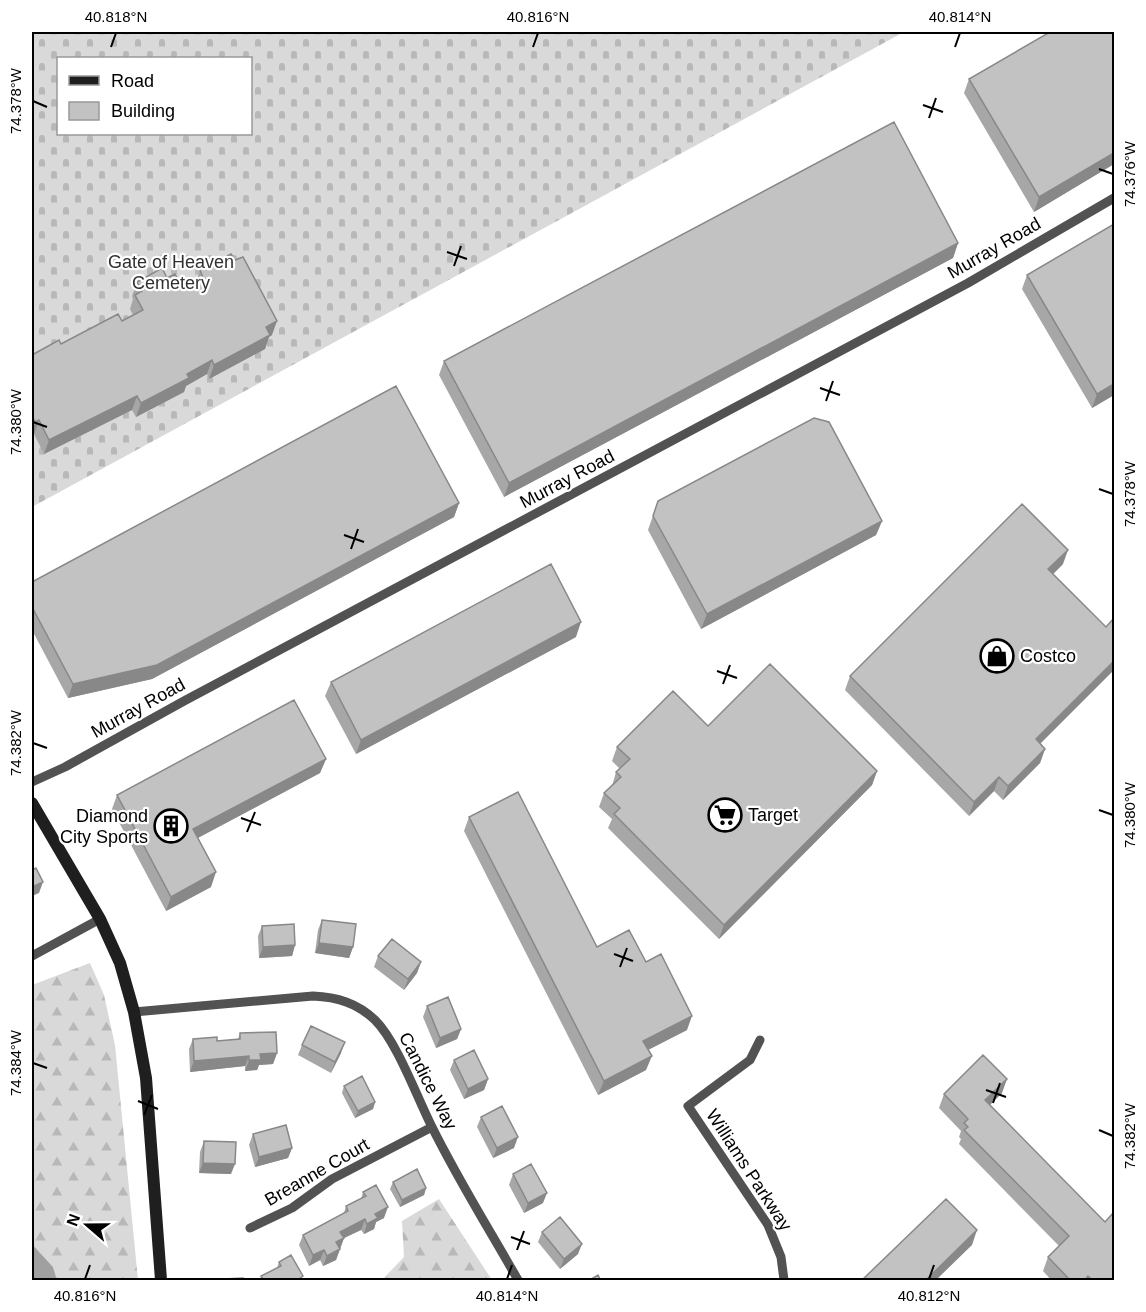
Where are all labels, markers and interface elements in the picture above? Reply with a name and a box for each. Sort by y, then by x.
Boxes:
text: 40.818°N [85,8,147,25]
text: 40.816°N [507,8,569,25]
text: 40.814°N [929,8,991,25]
legend [57,57,252,135]
text: 74.378°W [7,67,24,134]
text: Road [111,71,154,91]
text: Building [111,101,175,121]
text: 74.376°W [1121,140,1138,207]
street label: Murray Road [944,213,1044,283]
park label: Gate of Heaven Cemetery [108,252,234,293]
text: 74.380°W [7,388,24,455]
street label: Murray Road [516,446,618,512]
text: 74.378°W [1121,460,1138,527]
shop icon: Costco [979,638,1015,674]
place label: Costco [1020,646,1076,666]
street label: Murray Road [88,674,188,742]
text: 74.382°W [7,709,24,776]
text: 74.380°W [1121,781,1138,848]
supermarket icon: Target [707,797,743,833]
place label: Target [748,805,798,825]
place label: Diamond City Sports [60,806,148,847]
building icon: Diamond City Sports [153,808,189,844]
text: 74.384°W [7,1029,24,1096]
street label: Candice Way [395,1029,461,1133]
text: 74.382°W [1121,1102,1138,1169]
street label: Williams Parkway [702,1105,796,1235]
street label: Breanne Court [261,1134,373,1210]
north arrow [57,1195,117,1255]
text: N [63,1212,83,1228]
text: 40.816°N [54,1287,116,1304]
text: 40.814°N [476,1287,538,1304]
text: 40.812°N [898,1287,960,1304]

